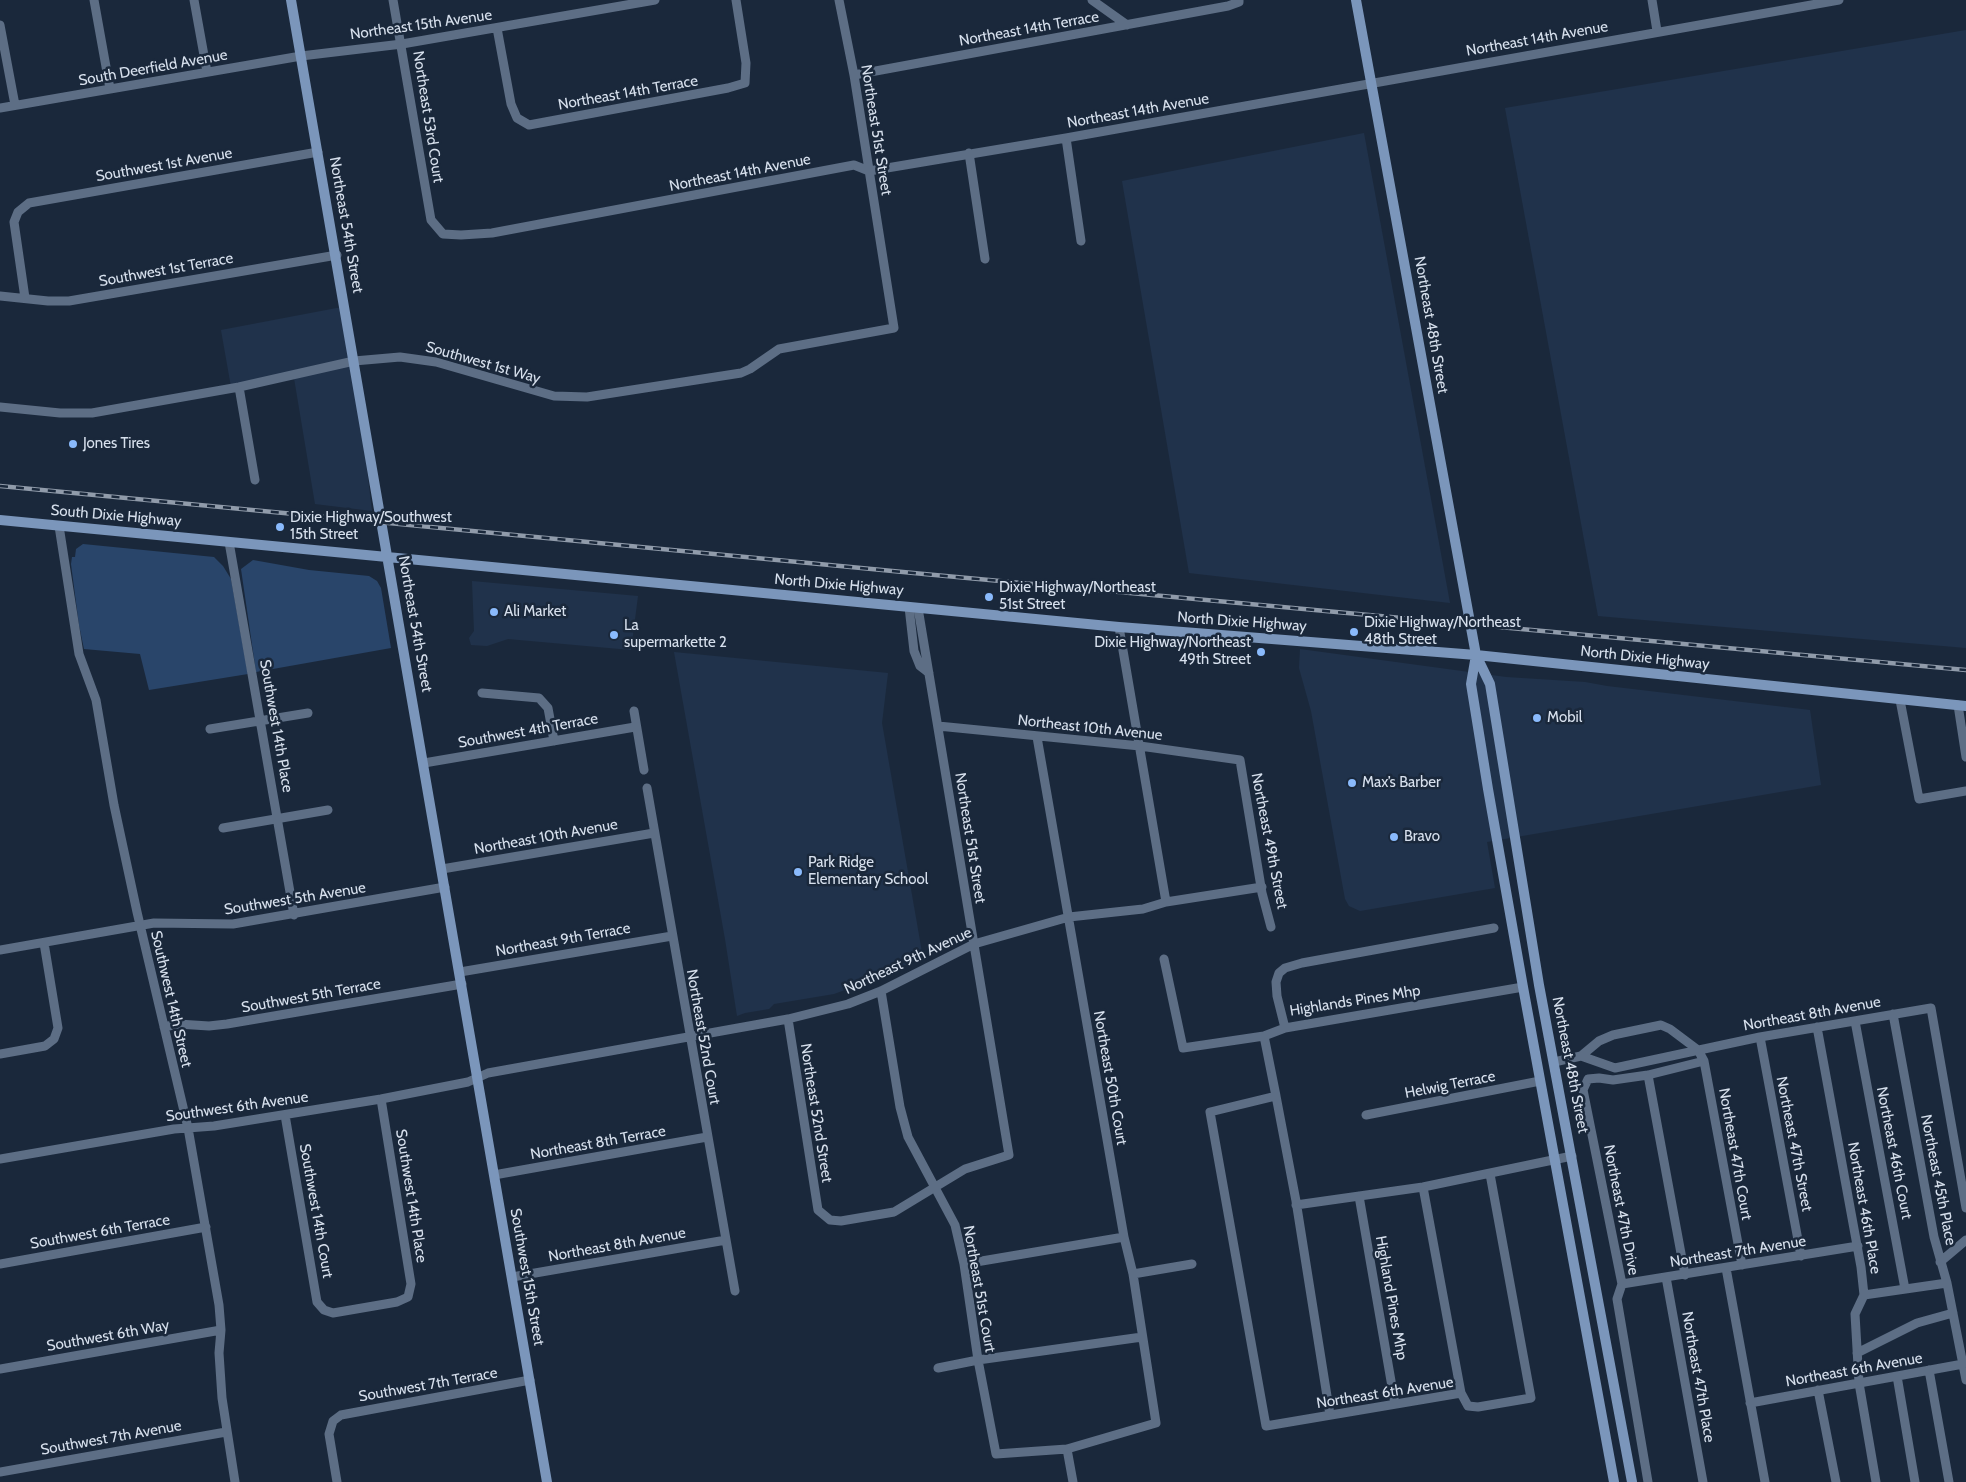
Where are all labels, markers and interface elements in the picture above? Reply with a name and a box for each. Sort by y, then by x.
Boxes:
street label: Northeast 15th Avenue [349,6,493,44]
street label: Northeast 14th Terrace [958,8,1100,50]
street label: Northeast 14th Avenue [1465,18,1609,60]
street label: South Deerfield Avenue [77,46,229,90]
street label: Northeast 53rd Court [409,50,447,184]
street label: Northeast 51st Street [857,63,895,197]
street label: Northeast 14th Terrace [557,72,699,114]
street label: Northeast 14th Avenue [1066,90,1210,132]
street label: Southwest 1st Avenue [94,144,234,186]
street label: Northeast 14th Avenue [668,150,812,196]
street label: Northeast 54th Street [325,156,367,294]
street label: Southwest 1st Terrace [97,249,235,291]
street label: Northeast 48th Street [1410,255,1452,395]
street label: Southwest 1st Way [423,338,543,388]
place label: Jones Tires [83,435,150,453]
marker: Jones Tires [67,438,79,450]
street label: South Dixie Highway [50,501,182,531]
place label: Dixie Highway/Southwest 15th Street [290,509,452,544]
marker: Dixie Highway/Southwest 15th Street [274,521,286,533]
street label: Northeast 54th Street [394,555,436,693]
street label: North Dixie Highway [774,570,904,600]
place label: Dixie Highway/Northeast 51st Street [999,579,1156,614]
marker: Dixie Highway/Northeast 51st Street [983,591,995,603]
place label: Ali Market [504,603,566,621]
marker: Ali Market [488,606,500,618]
street label: North Dixie Highway [1177,609,1307,635]
place label: Dixie Highway/Northeast 48th Street [1364,614,1521,649]
place label: La supermarkette 2 [624,617,727,652]
marker: Dixie Highway/Northeast 48th Street [1348,626,1360,638]
marker: La supermarkette 2 [608,629,620,641]
place label: Dixie Highway/Northeast 49th Street [1094,634,1251,669]
street label: North Dixie Highway [1580,642,1710,674]
marker: Dixie Highway/Northeast 49th Street [1255,646,1267,658]
street label: Southwest 14th Place [255,658,297,794]
place label: Mobil [1547,709,1582,727]
street label: Southwest 4th Terrace [457,710,599,752]
street label: Northeast 10th Avenue [1017,711,1163,745]
marker: Mobil [1531,712,1543,724]
street label: Northeast 51st Street [951,771,989,905]
street label: Northeast 49th Street [1247,771,1291,911]
place label: Max’s Barber [1362,774,1441,792]
marker: Max’s Barber [1346,777,1358,789]
street label: Northeast 10th Avenue [473,816,619,858]
place label: Bravo [1404,828,1440,846]
marker: Bravo [1388,831,1400,843]
place label: Park Ridge Elementary School [808,854,928,889]
marker: Park Ridge Elementary School [792,866,804,878]
street label: Southwest 5th Avenue [223,879,367,919]
street label: Northeast 9th Terrace [494,919,632,961]
street label: Northeast 9th Avenue [841,924,975,998]
street label: Southwest 14th Street [147,929,195,1069]
street label: Northeast 52nd Court [682,968,724,1106]
street label: Southwest 5th Terrace [240,975,382,1017]
street label: Highlands Pines Mhp [1288,982,1422,1020]
street label: Northeast 8th Avenue [1742,993,1882,1035]
street label: Northeast 48th Street [1548,995,1592,1135]
street label: Northeast 50th Court [1089,1009,1131,1147]
street label: Northeast 52nd Street [796,1042,836,1184]
street label: Helwig Terrace [1403,1067,1497,1103]
street label: Northeast 47th Street [1772,1075,1816,1213]
street label: Northeast 46th Court [1872,1085,1916,1221]
street label: Northeast 47th Court [1715,1087,1755,1221]
street label: Southwest 6th Avenue [165,1088,309,1126]
street label: Northeast 45th Place [1916,1113,1960,1247]
street label: Northeast 8th Terrace [529,1122,667,1164]
street label: Southwest 14th Place [392,1128,430,1264]
street label: Northeast 46th Place [1844,1141,1884,1275]
street label: Southwest 14th Court [295,1142,337,1280]
street label: Northeast 47th Drive [1600,1143,1642,1277]
street label: Southwest 15th Street [506,1207,548,1347]
street label: Southwest 6th Terrace [29,1211,171,1253]
street label: Northeast 8th Avenue [547,1224,687,1266]
street label: Northeast 51st Court [959,1224,999,1354]
street label: Northeast 7th Avenue [1669,1232,1807,1272]
street label: Highland Pines Mhp [1371,1234,1411,1362]
street label: Northeast 47th Place [1678,1310,1718,1444]
street label: Southwest 6th Way [45,1316,171,1356]
street label: Northeast 6th Avenue [1784,1349,1924,1391]
street label: Southwest 7th Terrace [357,1364,499,1406]
street label: Northeast 6th Avenue [1315,1373,1455,1413]
street label: Southwest 7th Avenue [39,1417,183,1459]

